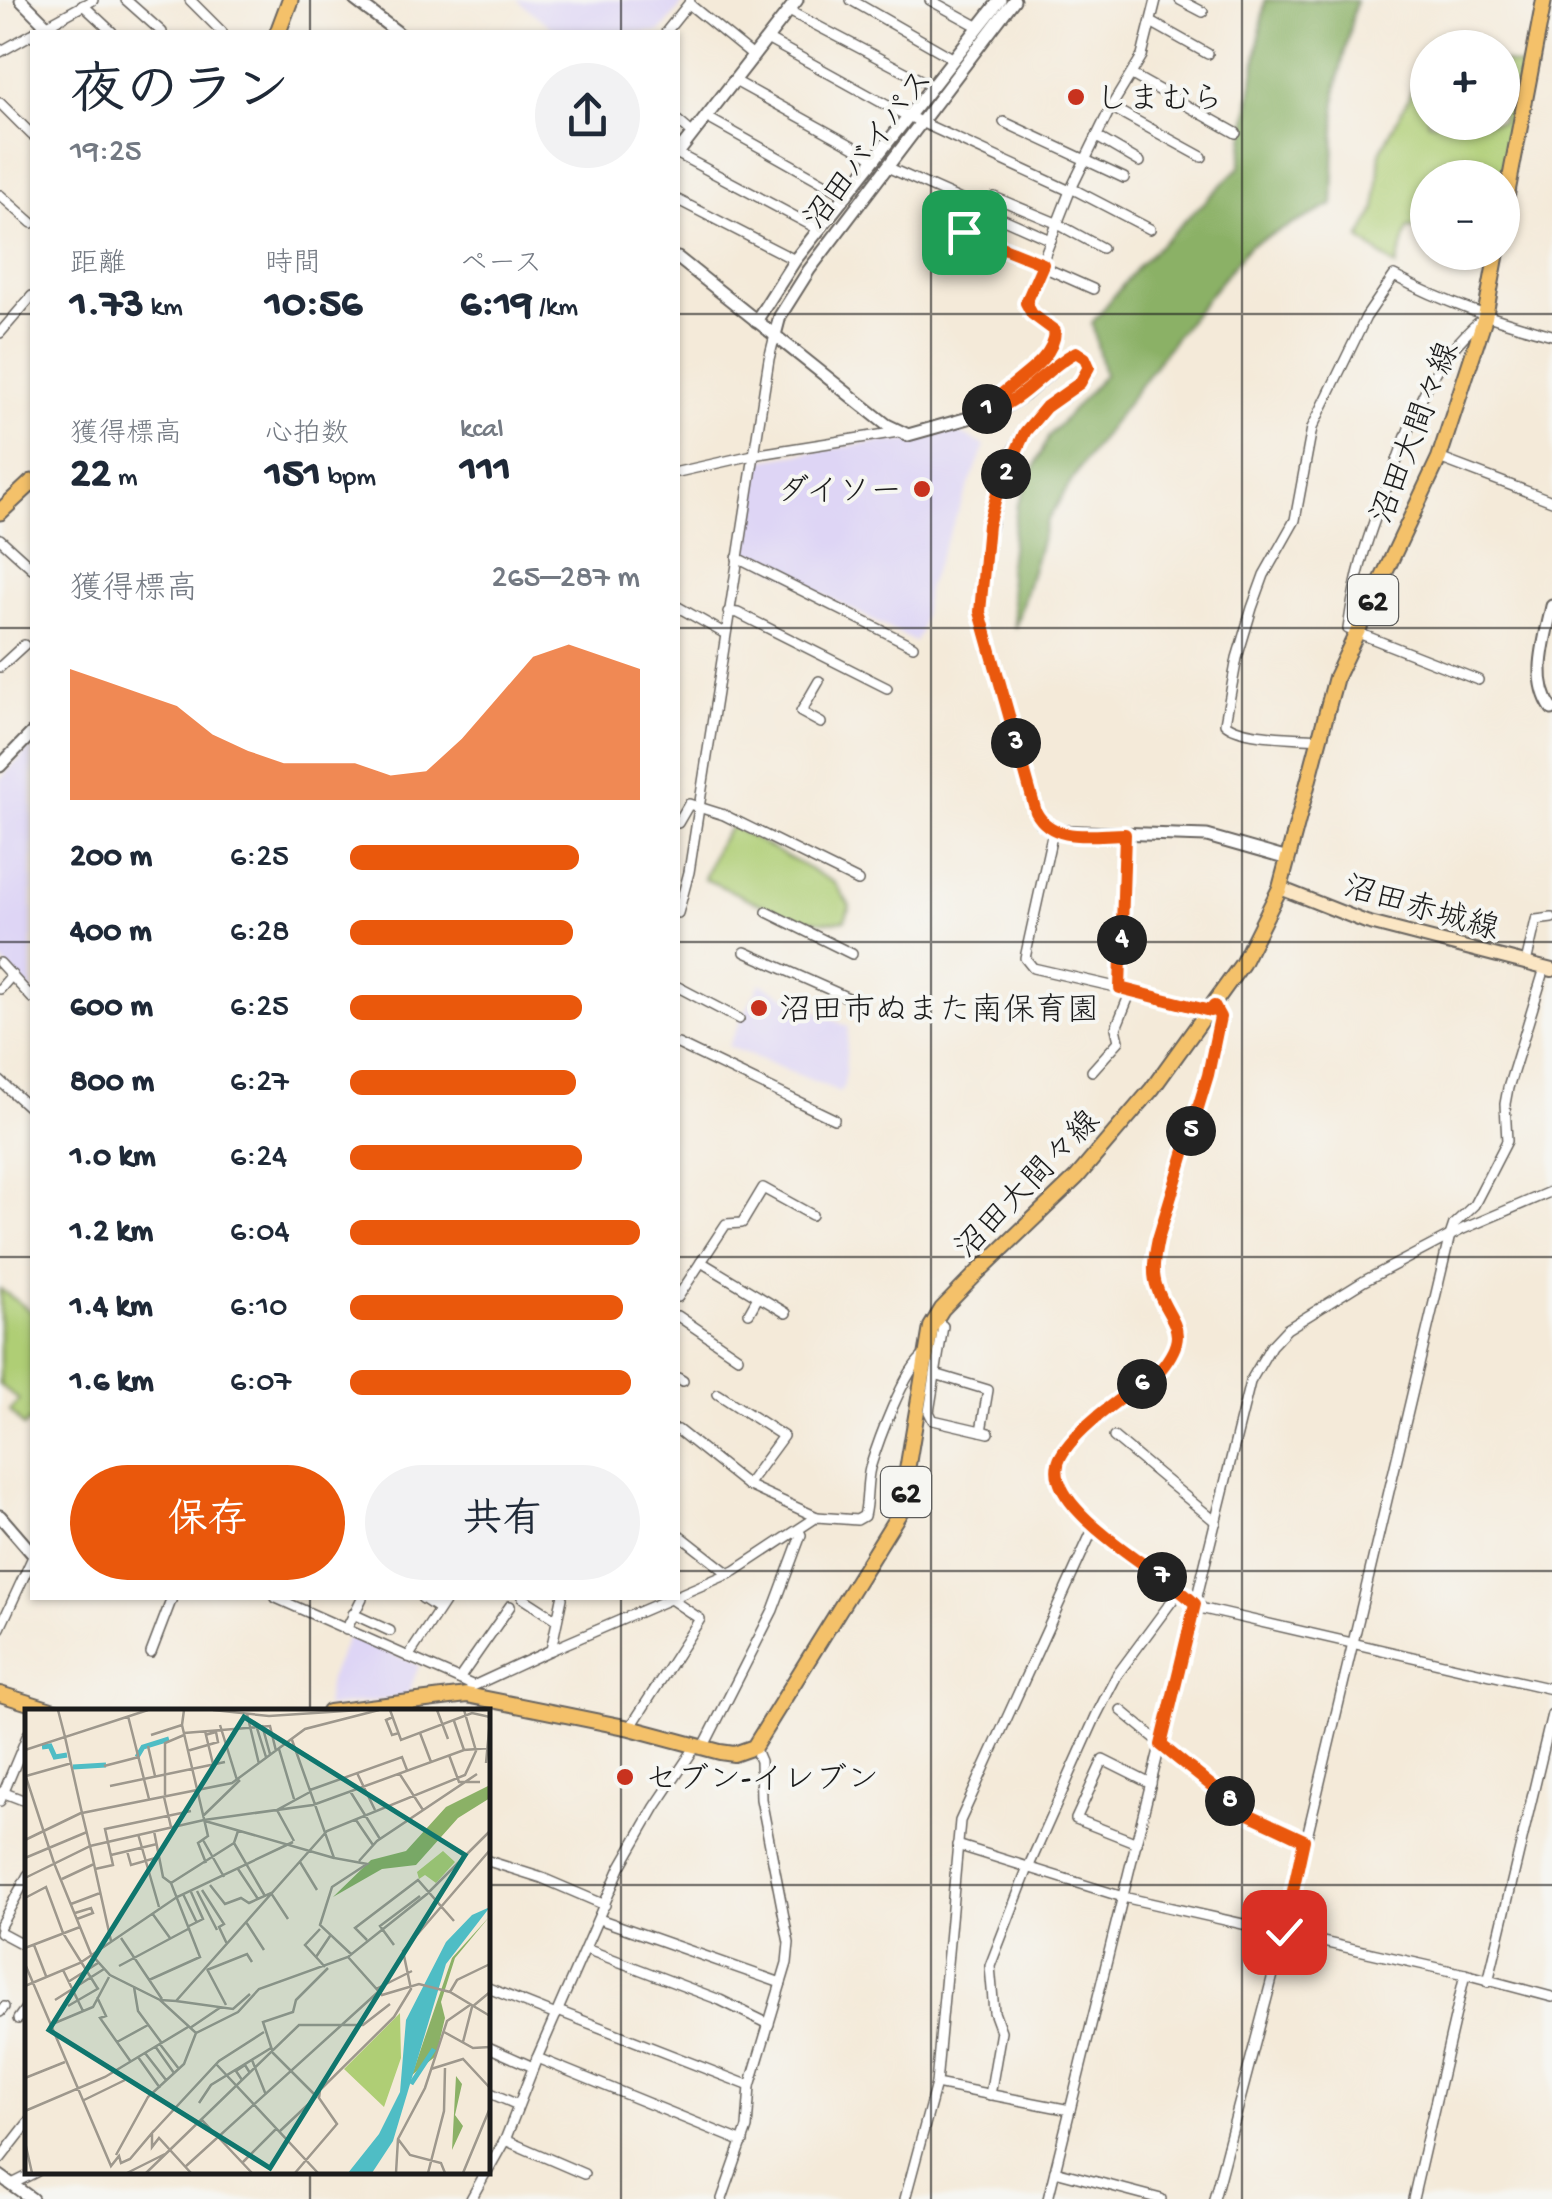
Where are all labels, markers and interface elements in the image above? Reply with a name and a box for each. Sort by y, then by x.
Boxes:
map controls [1410,30,1520,270]
button: + [1410,30,1520,140]
button: share [535,63,640,168]
street label: 沼田バイパス [798,63,944,239]
text: 夜のラン [70,64,290,128]
place label: しまむら [1096,83,1224,121]
marker: しまむら [1065,86,1087,108]
text: 19:25 [70,134,142,172]
button: − [1410,160,1520,270]
pin [922,190,1007,275]
icon: arrive [937,205,992,260]
text: 距離 [70,249,126,282]
text: 時間 [265,249,321,282]
text: ペース [460,249,542,282]
text: 1.73 [70,282,144,331]
text: 10:56 [265,282,362,331]
text: 6:19 [460,282,532,331]
text: km [144,292,183,325]
text: /km [532,292,578,325]
street label: 沼田大間々線 [1365,337,1470,530]
pin: 1 [962,384,1012,434]
text: 1 [981,392,993,425]
text: kcal [460,414,504,447]
text: 獲得標高 [70,419,182,452]
text: 心拍数 [265,419,349,452]
text: 111 [460,447,511,496]
pin: 2 [981,449,1031,499]
text: 22 [70,452,111,501]
text: 151 [265,452,321,501]
text: 2 [999,457,1013,490]
text: m [111,462,138,495]
text: bpm [321,462,376,495]
place label: ダイソー [777,474,902,513]
marker: ダイソー [911,478,933,500]
text: 265–287 m [492,560,640,598]
text: 獲得標高 [70,572,198,610]
road number: 62 [1348,575,1398,625]
pin: 3 [991,718,1041,768]
text: 3 [1009,726,1023,759]
text: 200 m [70,839,152,877]
text: 6:25 [230,839,289,877]
street label: 沼田赤城線 [1338,870,1503,951]
text: 400 m [70,914,152,952]
text: 6:28 [230,914,289,952]
pin: 4 [1097,915,1147,965]
text: 4 [1115,923,1129,956]
text: 600 m [70,989,153,1027]
text: 6:25 [230,989,289,1027]
place label: 沼田市ぬまた南保育園 [779,992,1099,1032]
marker: 沼田市ぬまた南保育園 [748,997,770,1019]
text: 800 m [70,1064,154,1102]
text: 6:27 [230,1064,289,1102]
street label: 沼田大間々線 [949,1104,1110,1269]
pin: 5 [1166,1106,1216,1156]
text: 5 [1184,1114,1198,1147]
text: 1.0 km [70,1139,156,1177]
text: 6:24 [230,1139,287,1177]
text: 1.2 km [70,1214,153,1252]
text: 6:04 [230,1214,290,1252]
text: 1.4 km [70,1289,153,1327]
text: 6:10 [230,1289,287,1327]
pin: 6 [1117,1359,1167,1409]
text: 1.6 km [70,1364,154,1402]
text: 6:07 [230,1364,291,1402]
text: 6 [1135,1367,1149,1400]
button: 保存 [70,1465,345,1580]
button: 共有 [365,1465,640,1580]
road number: 62 [881,1467,931,1517]
pin: 7 [1137,1552,1187,1602]
text: 7 [1155,1560,1169,1593]
inset map [25,1709,490,2174]
place label: セブン-イレブン [645,1762,879,1801]
marker: セブン-イレブン [614,1766,636,1788]
pin: 8 [1205,1776,1255,1826]
text: 8 [1222,1784,1238,1817]
pin [1242,1890,1327,1975]
icon: check [1257,1905,1312,1960]

